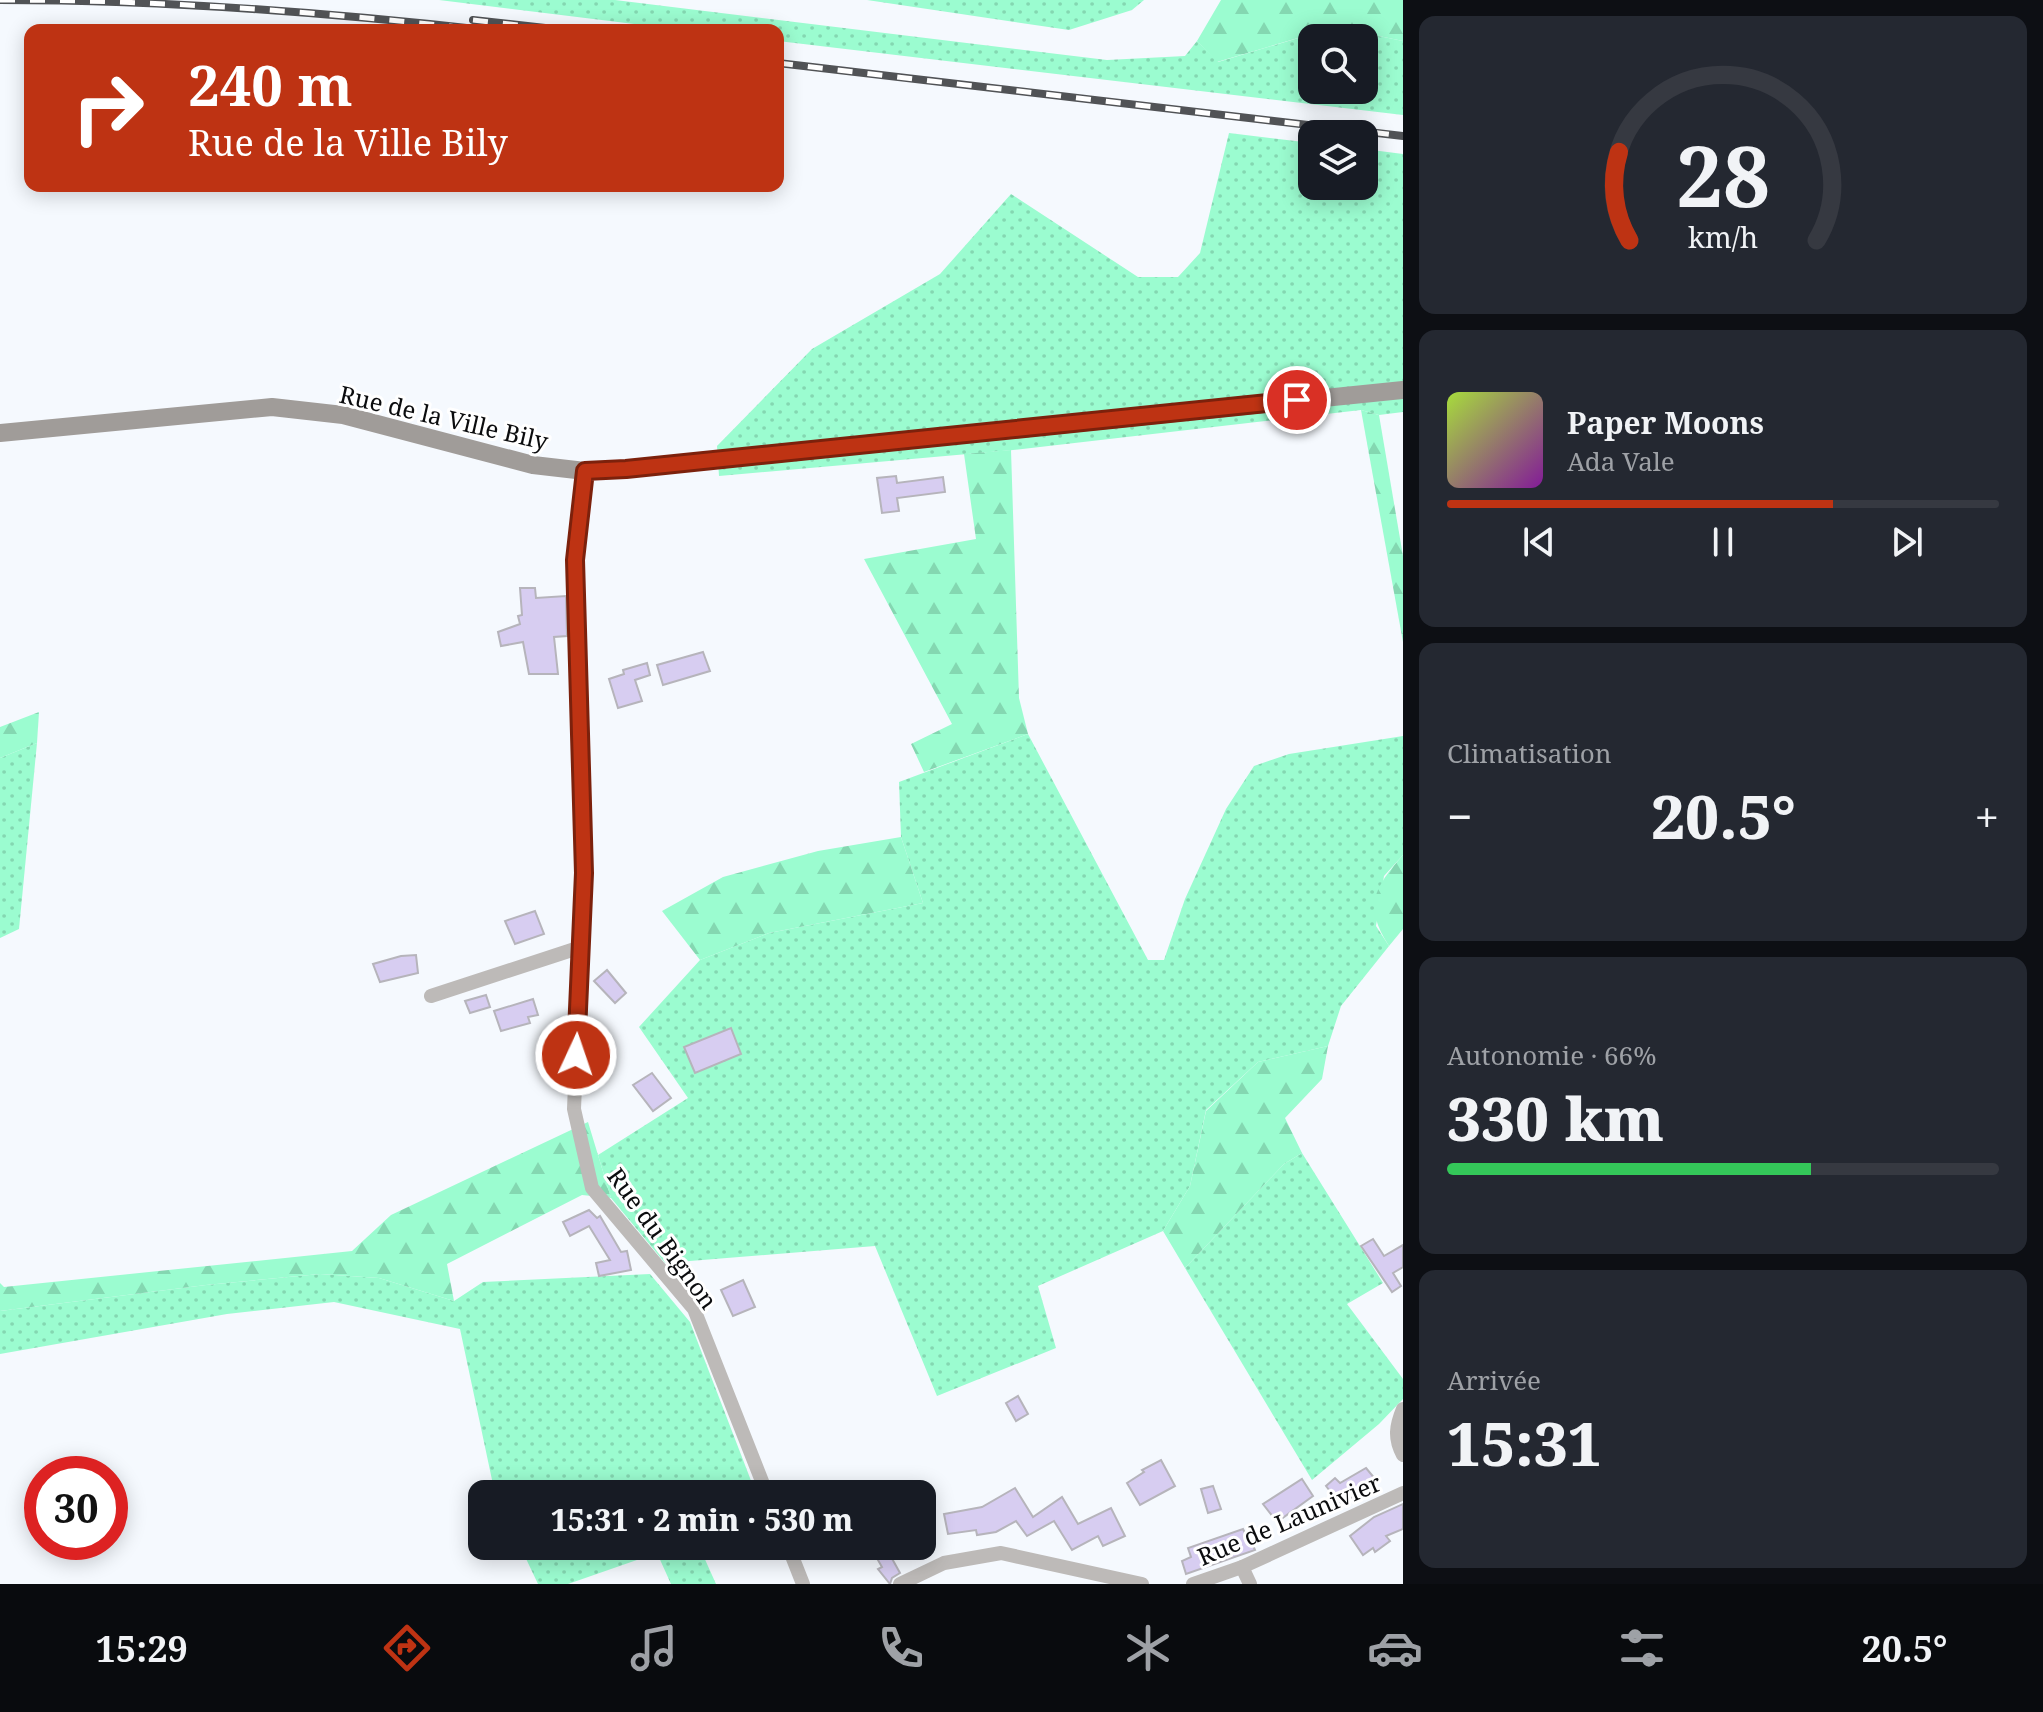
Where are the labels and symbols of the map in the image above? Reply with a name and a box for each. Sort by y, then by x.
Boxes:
pin [1263,366,1331,434]
street label: Rue de la Ville Bily [336,377,552,457]
position arrow [534,1013,618,1097]
street label: Rue du Bignon [600,1161,726,1315]
speed limit sign: 30 [24,1456,128,1560]
street label: Rue de Launivier [1192,1465,1386,1573]

